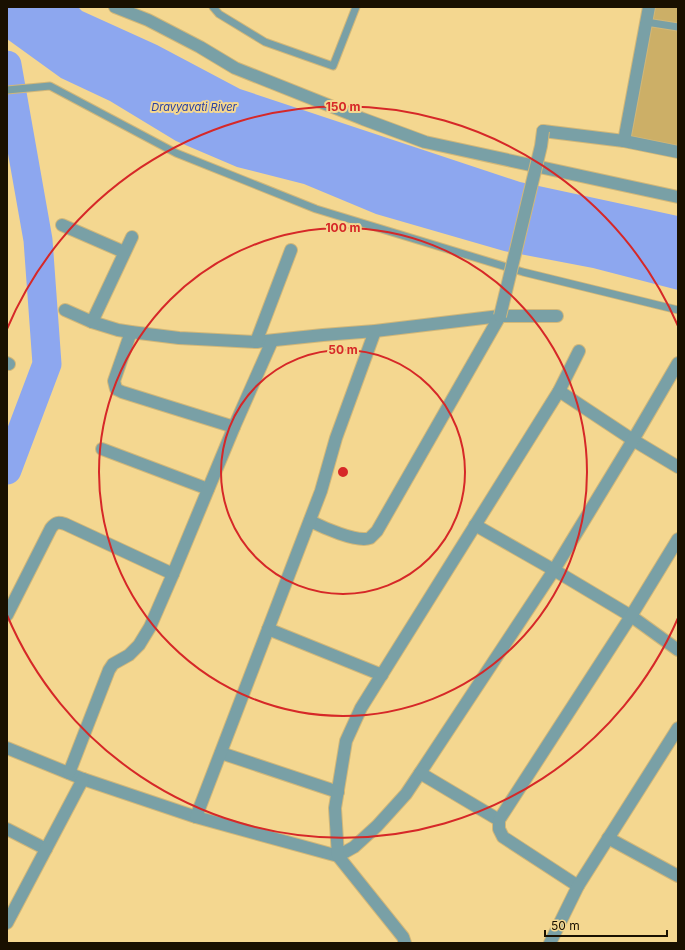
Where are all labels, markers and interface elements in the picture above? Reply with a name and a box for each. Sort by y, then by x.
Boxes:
text: 150 m [326,99,360,114]
water label: Dravyavati River [151,100,238,114]
text: 100 m [325,220,361,235]
text: 50 m [328,342,358,357]
centre of rings [336,465,350,479]
scale bar [545,912,667,938]
text: 50 m [551,918,580,933]

